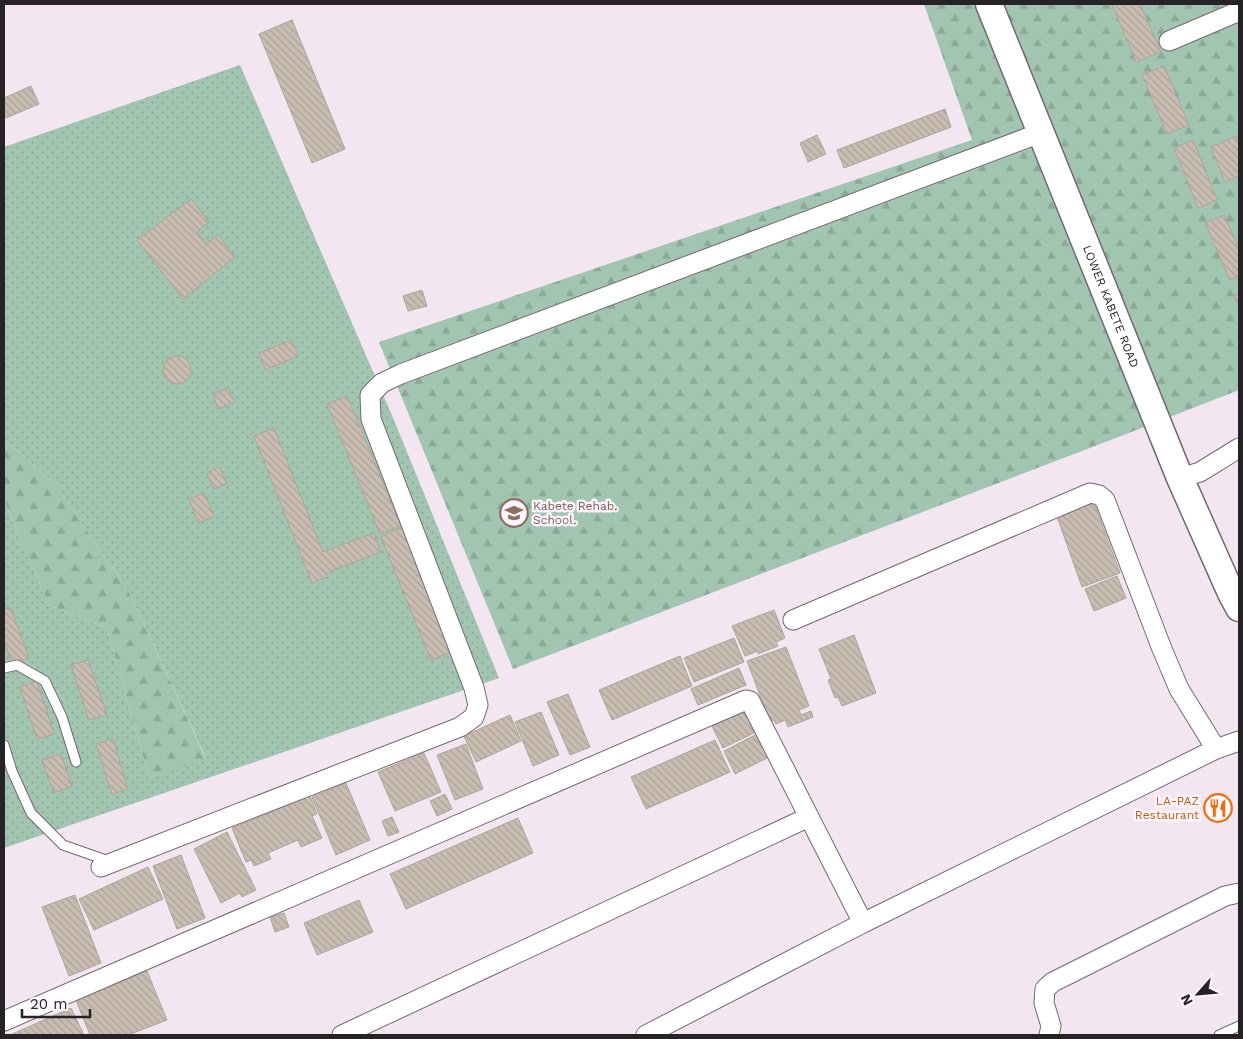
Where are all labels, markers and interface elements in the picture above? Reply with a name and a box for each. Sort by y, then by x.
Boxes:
street label: LOWER KABETE ROAD [1080,243,1142,370]
school or university icon: Kabete Rehab. School. [499,498,529,528]
place label: Kabete Rehab. School. [533,499,617,527]
restaurant icon: LA-PAZ Restaurant [1203,793,1233,823]
place label: LA-PAZ Restaurant [1135,794,1199,822]
north arrow [1173,969,1223,1019]
scale bar [22,986,90,1018]
text: N [1177,992,1196,1008]
text: 20 m [30,995,68,1013]

